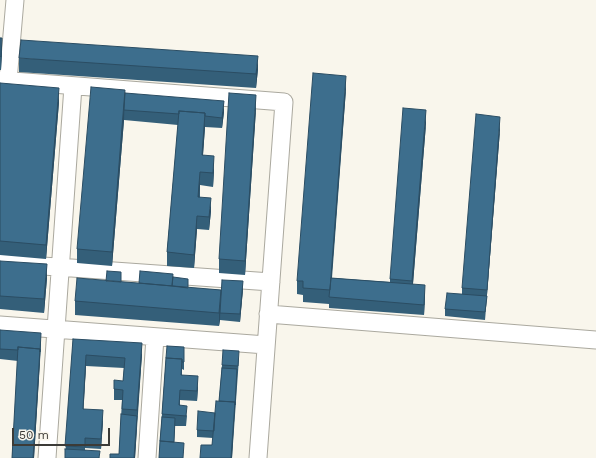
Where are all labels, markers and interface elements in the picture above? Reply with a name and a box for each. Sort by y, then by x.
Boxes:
scale bar [14,420,112,446]
text: 50 m [19,428,49,442]

